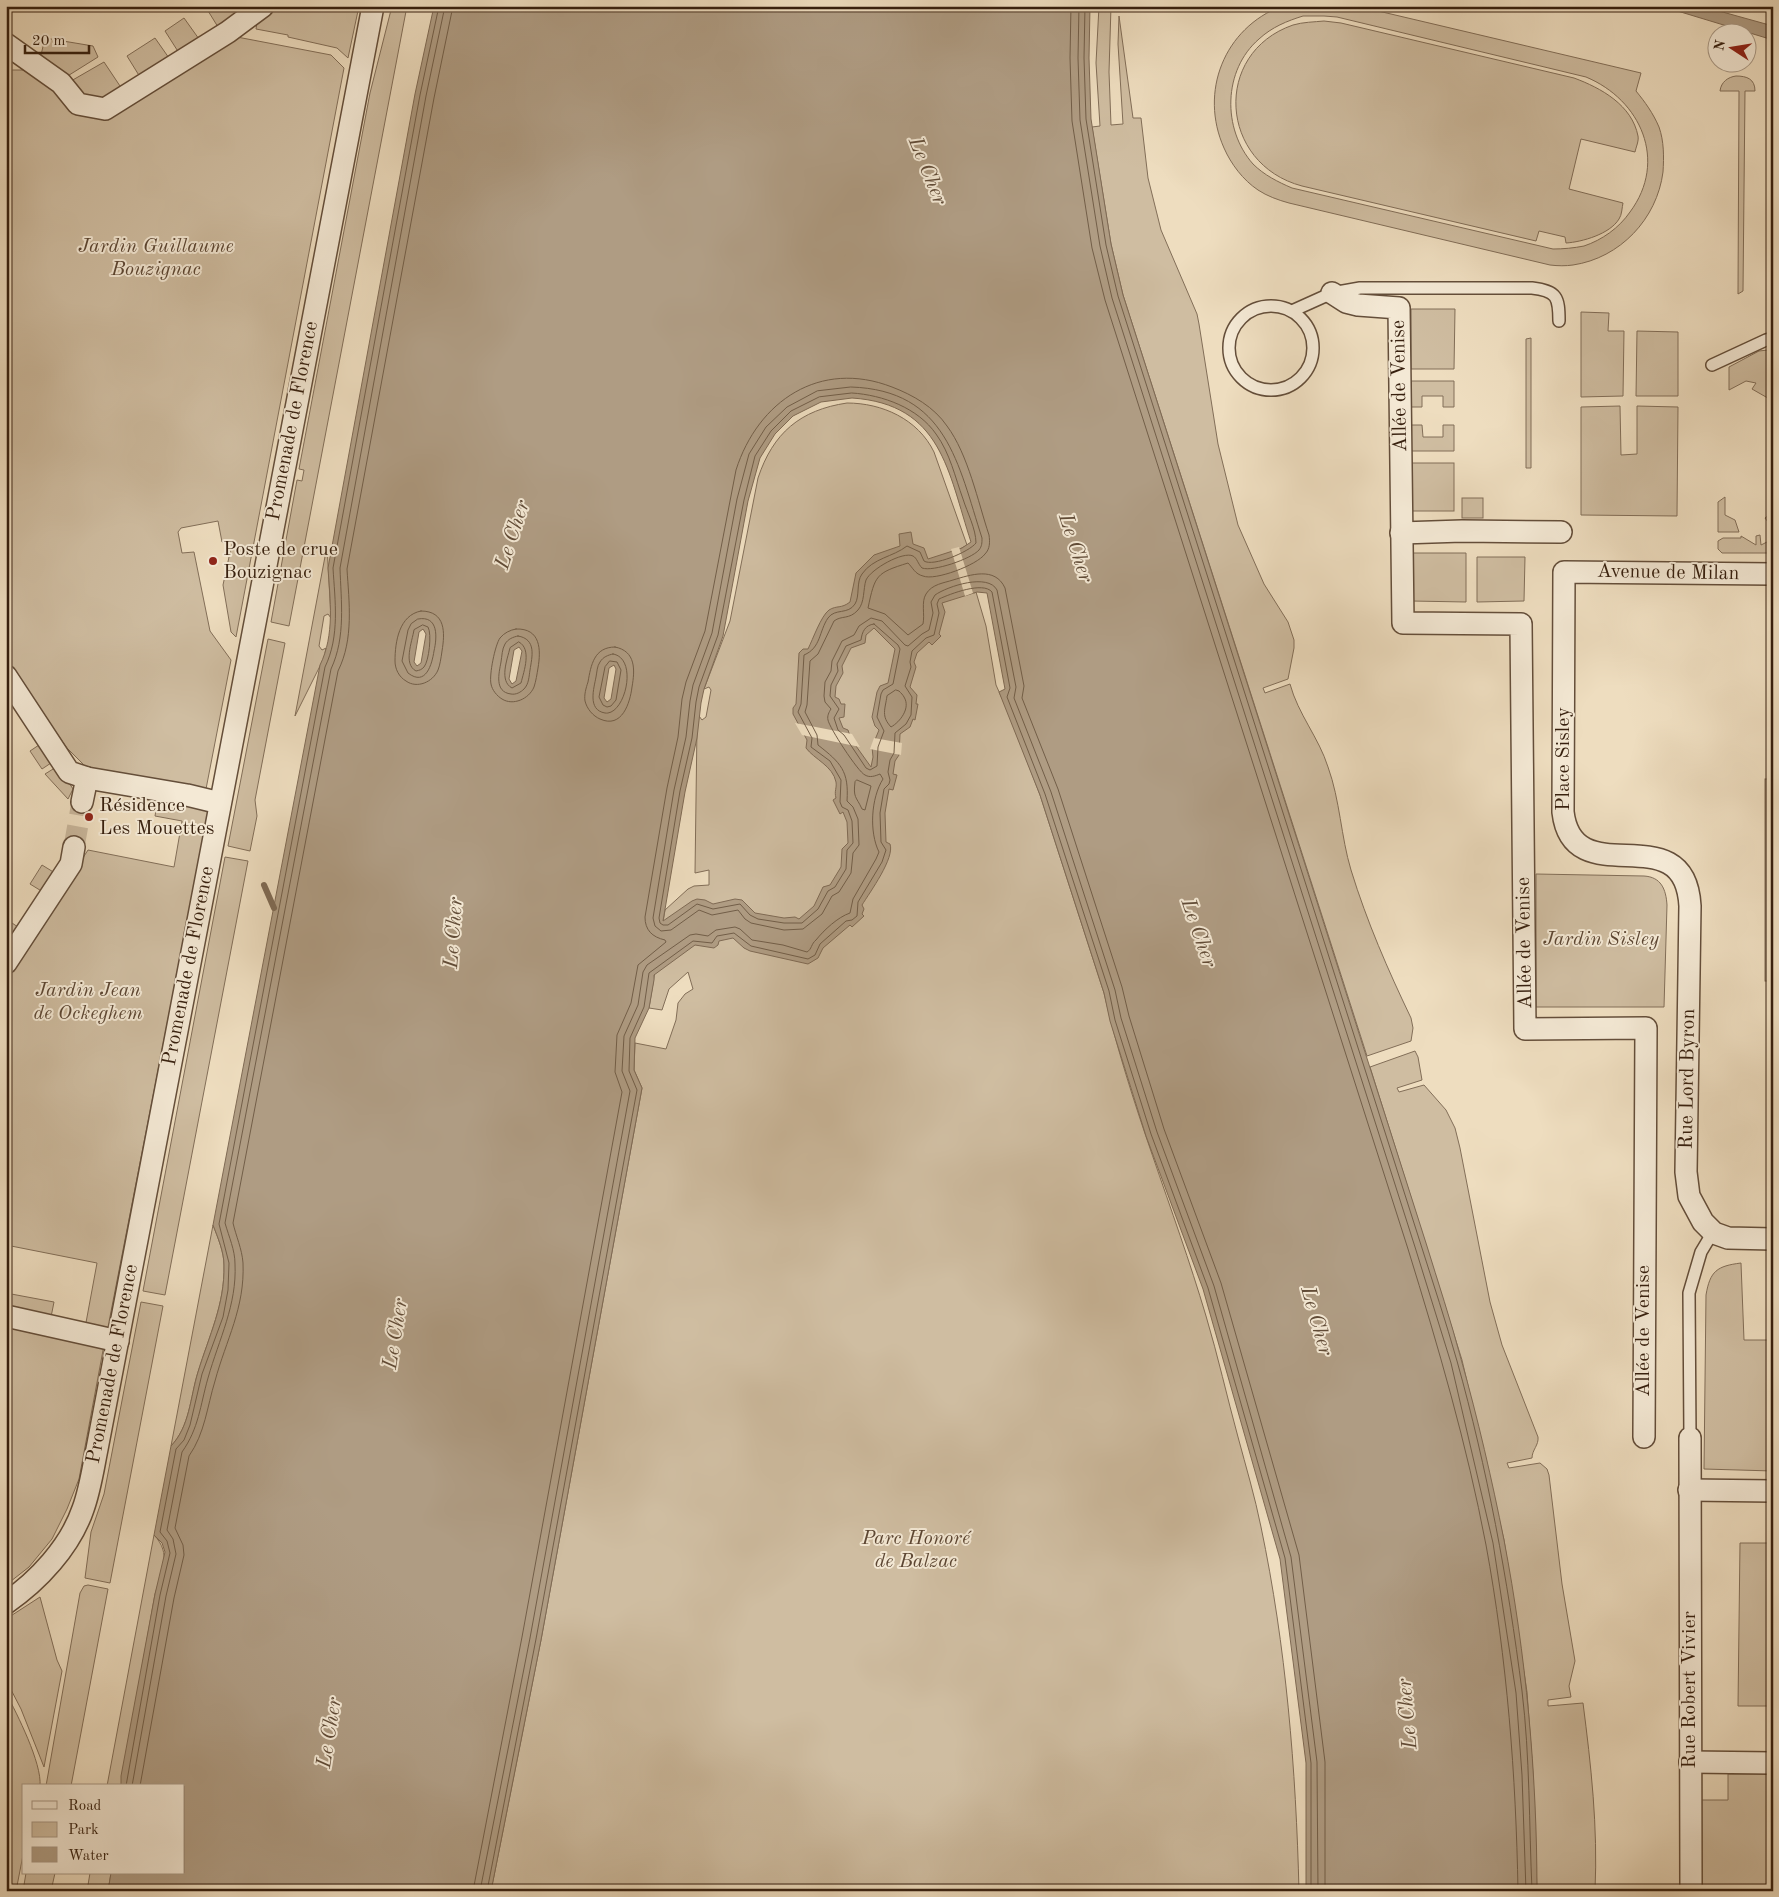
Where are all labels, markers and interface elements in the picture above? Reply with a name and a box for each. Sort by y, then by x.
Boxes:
scale bar [25,22,89,54]
north arrow [1706,22,1756,72]
text: 20 m [32,34,66,49]
text: N [1712,39,1728,52]
water label: Le Cher [904,133,950,209]
park label: Jardin Guillaume Bouzignac [78,237,234,280]
street label: Promenade de Florence [264,319,322,523]
street label: Allée de Venise [1389,320,1411,452]
water label: Le Cher [492,497,534,573]
water label: Le Cher [1054,510,1096,586]
place label: Poste de crue Bouzignac [223,540,338,583]
marker: Poste de crue Bouzignac [207,555,219,567]
street label: Avenue de Milan [1597,562,1740,584]
street label: Place Sisley [1554,707,1574,811]
place label: Résidence Les Mouettes [99,796,214,839]
marker: Résidence Les Mouettes [83,811,95,823]
street label: Promenade de Florence [160,864,218,1068]
street label: Allée de Venise [1514,877,1536,1009]
water label: Le Cher [1176,895,1220,971]
water label: Le Cher [441,896,467,970]
park label: Jardin Sisley [1543,930,1660,950]
park label: Jardin Jean de Ockeghem [33,981,143,1024]
street label: Rue Lord Byron [1677,1008,1699,1150]
street label: Promenade de Florence [84,1262,142,1466]
street label: Allée de Venise [1634,1265,1654,1397]
water label: Le Cher [1296,1283,1336,1359]
water label: Le Cher [380,1296,412,1372]
park label: Parc Honoré de Balzac [861,1529,972,1572]
street label: Rue Robert Vivier [1680,1611,1700,1769]
water label: Le Cher [1394,1677,1422,1751]
water label: Le Cher [314,1695,346,1771]
legend [22,1784,185,1874]
text: Road [68,1799,102,1814]
text: Park [68,1823,99,1838]
text: Water [68,1849,109,1864]

